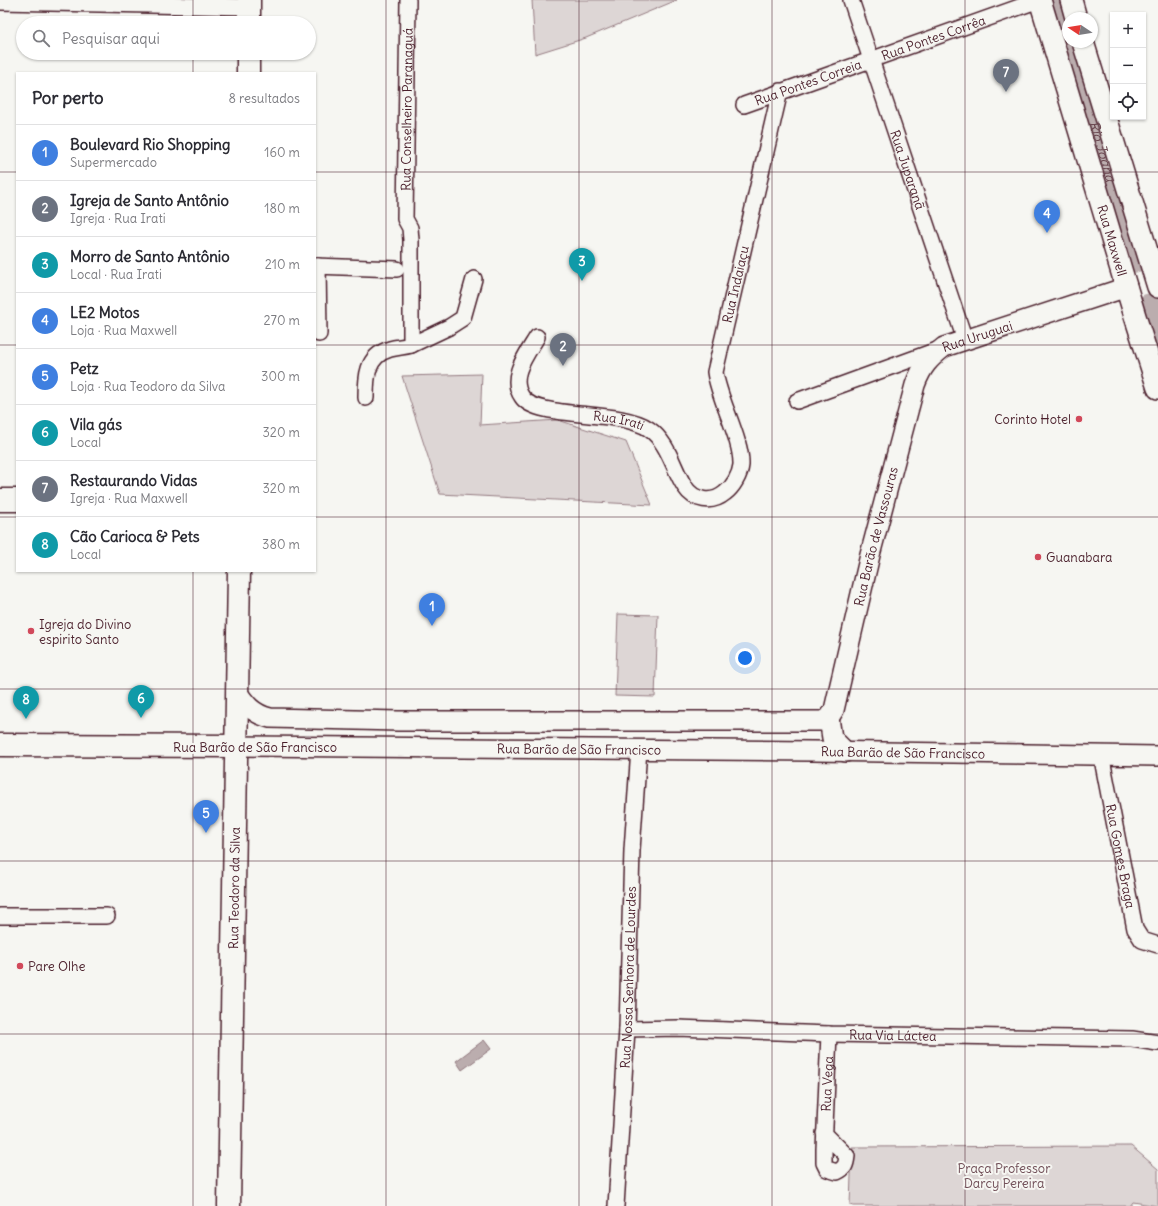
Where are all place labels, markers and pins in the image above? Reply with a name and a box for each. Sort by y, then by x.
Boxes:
pin: 7 [993,59,1019,92]
pin: 4 [1034,200,1060,233]
pin: 3 [569,248,595,281]
pin: 2 [550,333,576,366]
place label: Corinto Hotel [994,411,1071,428]
marker: Corinto Hotel [1074,414,1084,424]
place label: Guanabara [1046,549,1112,566]
marker: Guanabara [1033,552,1043,562]
pin: 1 [419,593,445,626]
place label: Igreja do Divino espirito Santo [39,616,131,648]
marker: Igreja do Divino espirito Santo [26,626,36,636]
pin: 6 [128,685,154,718]
pin: 8 [13,686,39,719]
pin: 5 [193,800,219,833]
place label: Pare Olhe [28,958,85,975]
marker: Pare Olhe [15,961,25,971]

